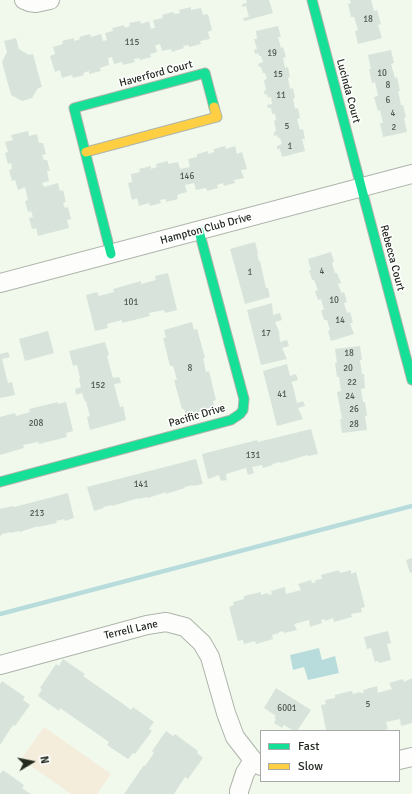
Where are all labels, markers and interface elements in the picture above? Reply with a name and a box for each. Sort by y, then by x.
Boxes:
house number: 18 [363,15,373,25]
house number: 115 [125,38,139,48]
house number: 19 [267,49,277,59]
street label: Lucinda Court [333,57,363,125]
street label: Haverford Court [118,58,194,90]
house number: 10 [377,69,387,79]
house number: 15 [273,70,283,80]
house number: 8 [386,81,390,91]
house number: 11 [276,91,286,101]
house number: 6 [386,96,390,106]
house number: 4 [391,109,395,119]
house number: 5 [285,122,289,132]
house number: 2 [392,123,396,133]
house number: 1 [288,142,292,152]
house number: 146 [180,172,194,182]
street label: Hampton Club Drive [159,210,253,248]
street label: Rebecca Court [377,223,407,293]
house number: 4 [320,267,324,277]
house number: 1 [248,268,252,278]
house number: 10 [329,296,339,306]
house number: 101 [124,298,138,308]
house number: 14 [335,316,345,326]
house number: 17 [261,329,271,339]
house number: 18 [344,349,354,359]
house number: 8 [188,364,192,374]
house number: 20 [343,364,353,374]
house number: 22 [347,378,357,388]
house number: 152 [91,381,105,391]
house number: 41 [277,390,287,400]
house number: 24 [345,392,355,402]
street label: Pacific Drive [167,402,227,430]
house number: 26 [349,405,359,415]
house number: 208 [29,419,43,429]
house number: 28 [349,420,359,430]
house number: 131 [246,451,260,461]
house number: 141 [134,480,148,490]
house number: 213 [30,509,44,519]
street label: Terrell Lane [103,617,159,643]
house number: 5 [366,700,370,710]
house number: 6001 [277,704,297,714]
legend [260,730,400,782]
text: Fast [298,739,319,754]
north arrow [12,742,52,782]
text: N [37,755,51,765]
text: Slow [298,759,323,774]

